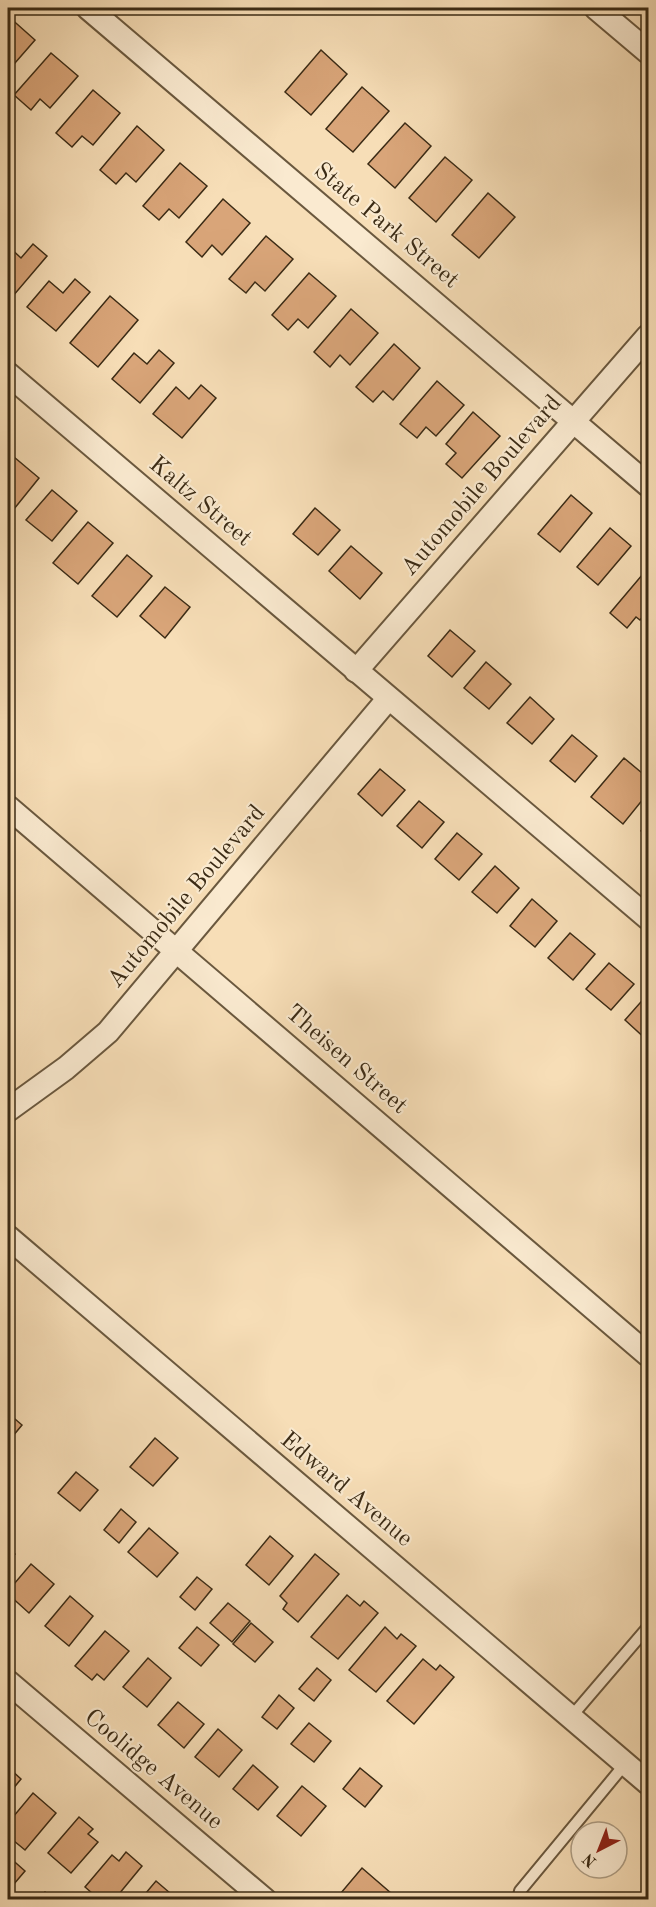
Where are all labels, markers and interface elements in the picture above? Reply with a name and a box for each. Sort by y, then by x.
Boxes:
street label: State Park Street [309,159,463,293]
street label: Automobile Boulevard [397,391,567,581]
street label: Kaltz Street [144,452,256,552]
street label: Automobile Boulevard [104,801,270,993]
street label: Theisen Street [281,1001,411,1119]
street label: Edward Avenue [275,1428,417,1552]
street label: Coolidge Avenue [79,1705,227,1835]
north arrow [569,1820,629,1880]
text: N [580,1849,600,1870]

